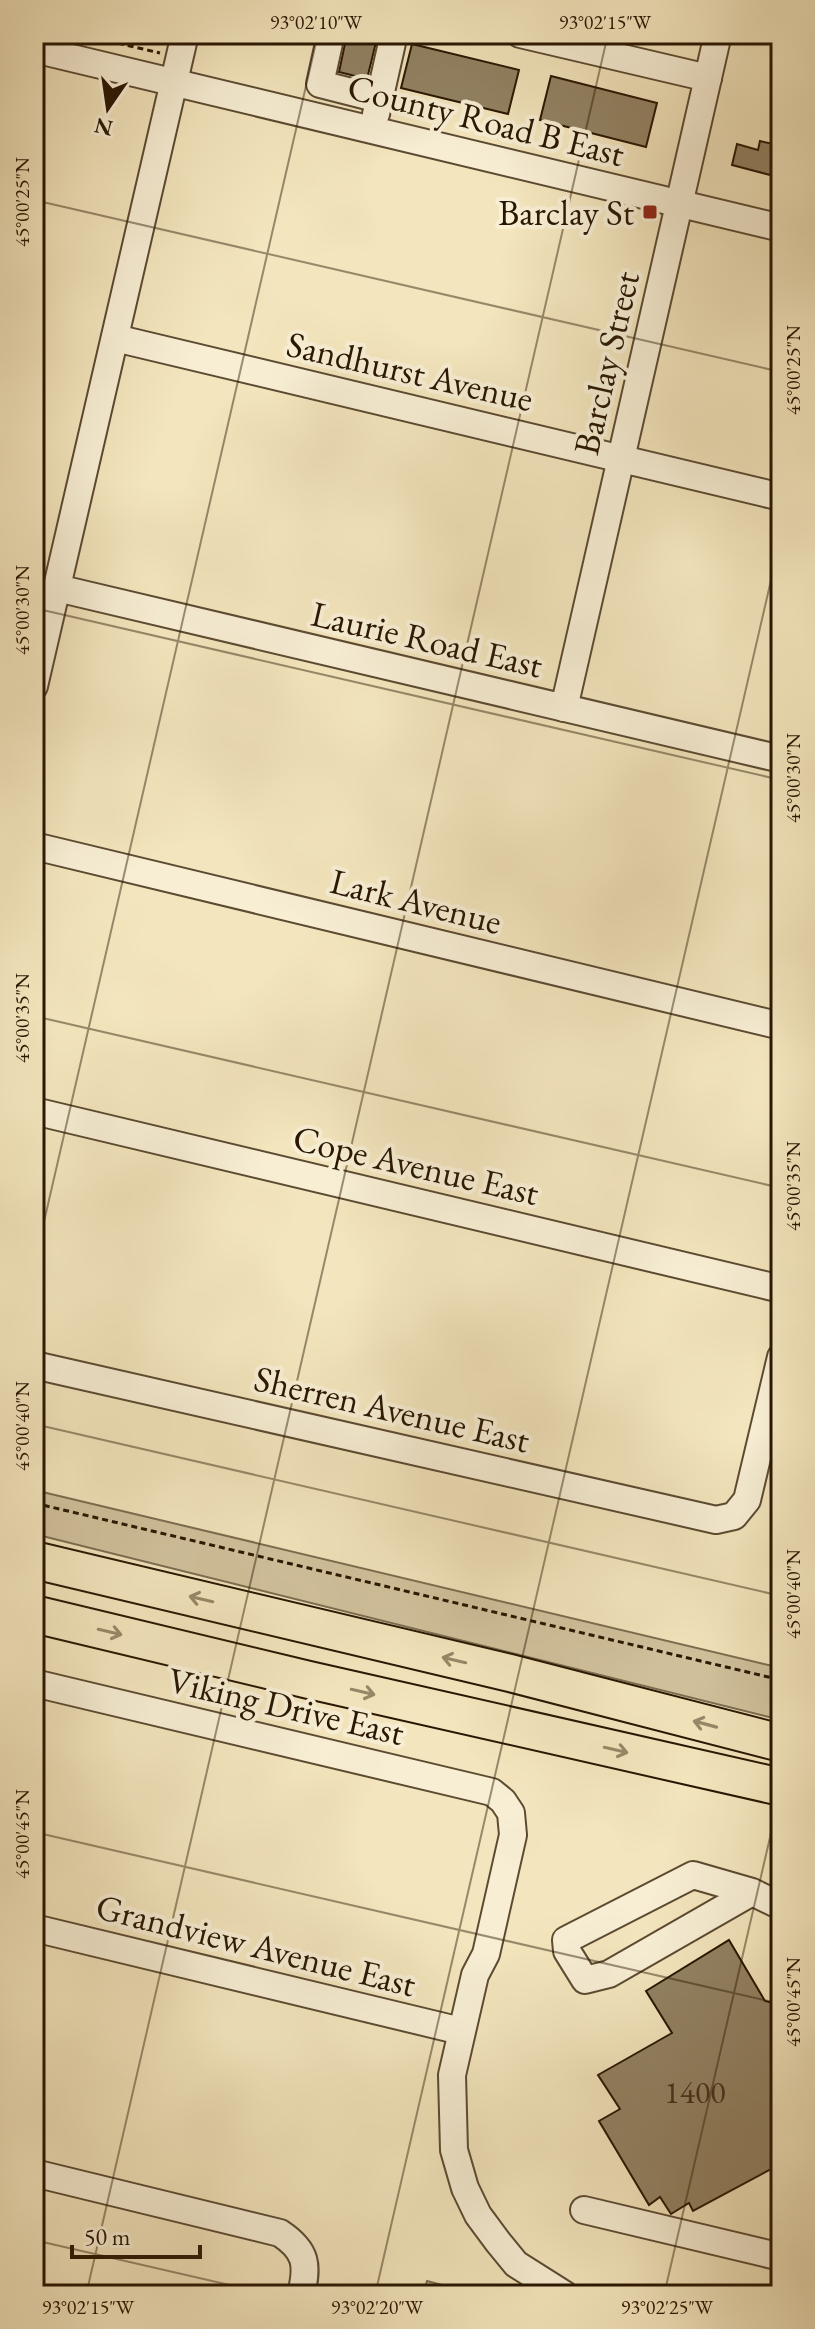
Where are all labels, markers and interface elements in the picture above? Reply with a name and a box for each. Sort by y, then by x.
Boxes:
text: 93°02'10"W [270,9,363,35]
text: 93°02'15"W [559,9,652,35]
street label: County Road B East [343,63,630,177]
north arrow [68,68,148,148]
text: N [91,111,116,143]
text: 45°00'25"N [9,157,35,247]
place label: Barclay St [498,189,635,236]
marker: Barclay St [641,203,659,221]
street label: Barclay Street [562,266,650,459]
street label: Sandhurst Avenue [282,320,538,422]
text: 45°00'25"N [780,325,806,415]
text: 45°00'30"N [9,565,35,655]
street label: Laurie Road East [307,590,548,689]
text: 45°00'30"N [780,733,806,823]
street label: Lark Avenue [325,857,507,945]
text: 45°00'35"N [9,973,35,1063]
street label: Cope Avenue East [289,1114,544,1216]
text: 45°00'35"N [780,1141,806,1231]
street label: Sherren Avenue East [250,1355,535,1464]
text: 45°00'40"N [9,1381,35,1471]
text: 45°00'40"N [780,1549,806,1639]
one-way arrow [188,1591,214,1606]
one-way arrow [96,1625,122,1640]
one-way arrow [441,1651,467,1666]
street label: Viking Drive East [163,1656,409,1756]
one-way arrow [350,1685,375,1700]
one-way arrow [693,1715,719,1730]
one-way arrow [603,1743,629,1758]
text: 45°00'45"N [9,1789,35,1879]
street label: Grandview Avenue East [91,1883,421,2008]
text: 45°00'45"N [780,1957,806,2047]
house number: 1400 [664,2071,726,2113]
scale bar [72,2209,200,2259]
text: 50 m [84,2221,131,2252]
text: 93°02'15"W [42,2294,135,2320]
text: 93°02'20"W [331,2294,424,2320]
text: 93°02'25"W [621,2294,714,2320]

